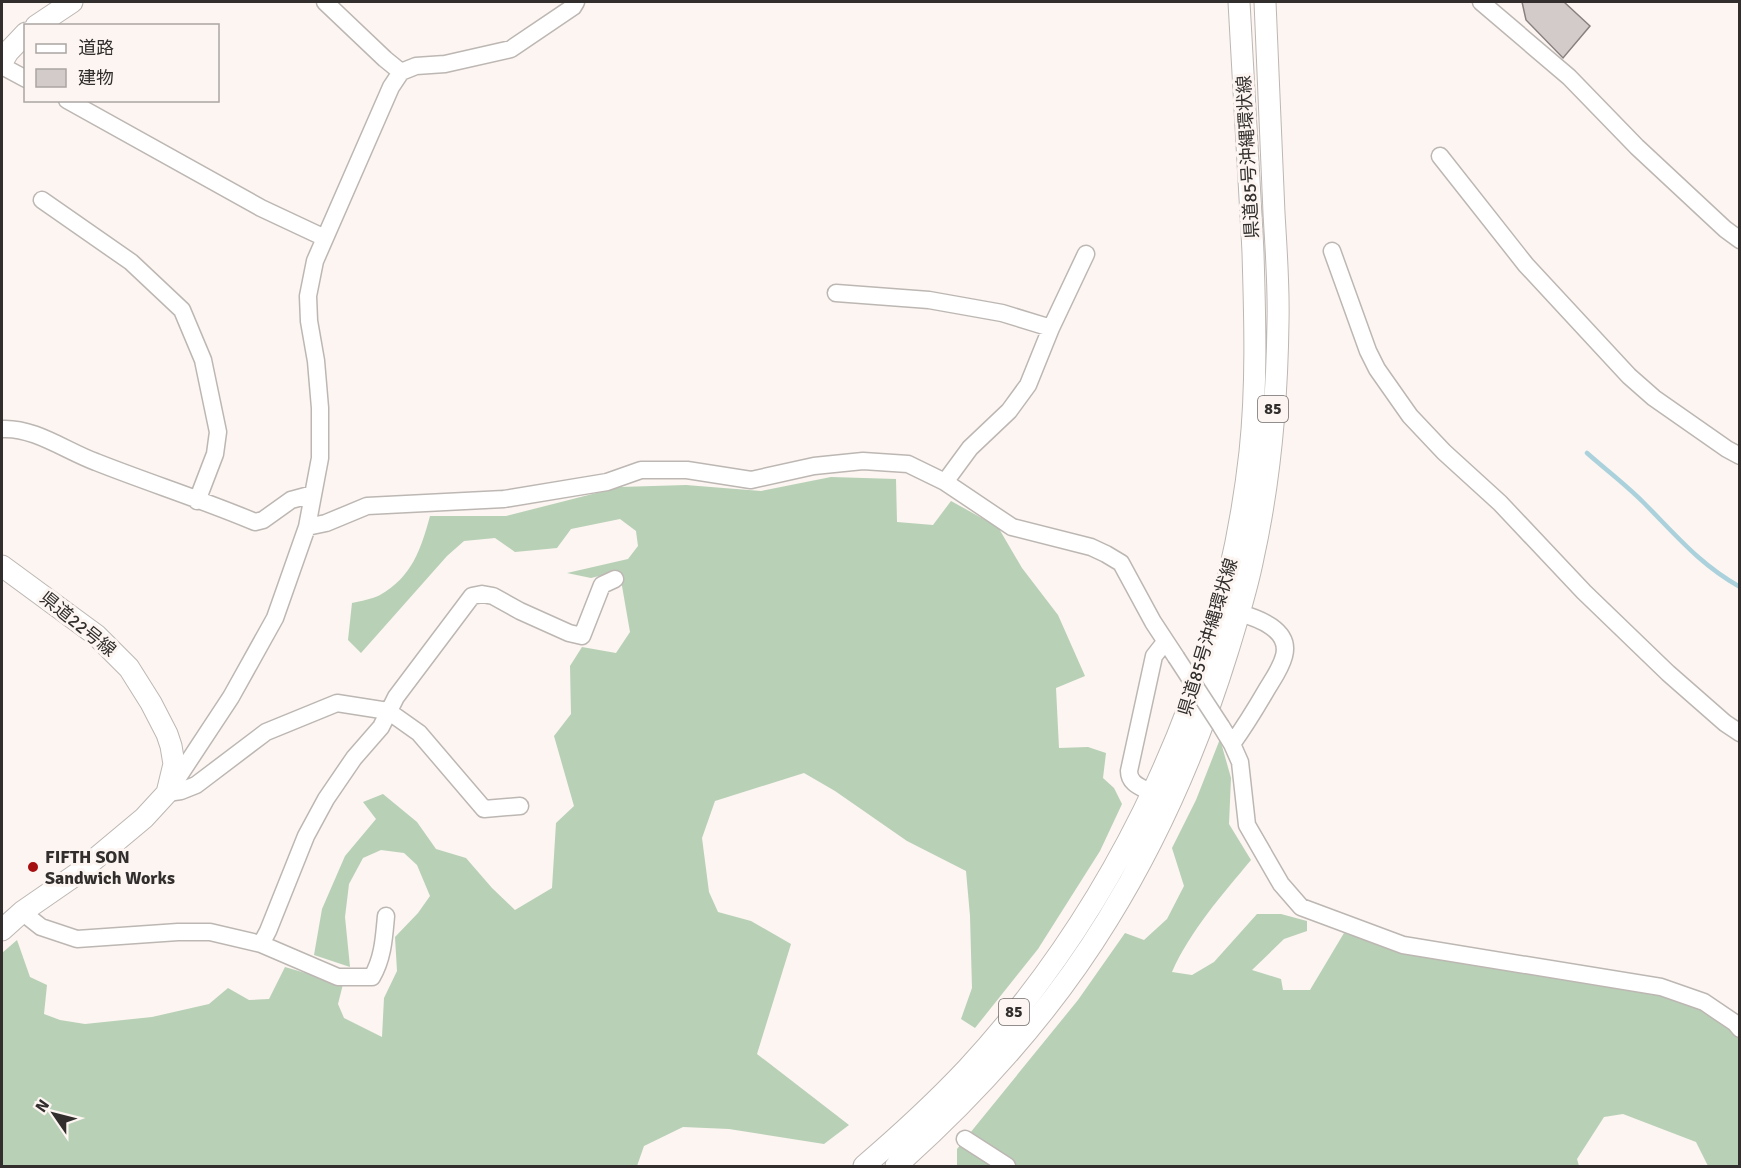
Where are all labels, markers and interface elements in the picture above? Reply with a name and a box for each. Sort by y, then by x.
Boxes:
legend [24,24,219,102]
text: 道路 [78,37,114,59]
text: 建物 [78,67,114,89]
street label: 県道85号沖縄環状線 [1233,75,1263,239]
road number: 85 [1258,396,1288,422]
street label: 県道85号沖縄環状線 [1174,556,1242,718]
street label: 県道22号線 [36,587,120,661]
place label: FIFTH SON Sandwich Works [45,846,175,889]
marker: FIFTH SON Sandwich Works [26,860,40,874]
road number: 85 [999,999,1029,1025]
north arrow [24,1084,84,1144]
text: N [31,1096,54,1116]

